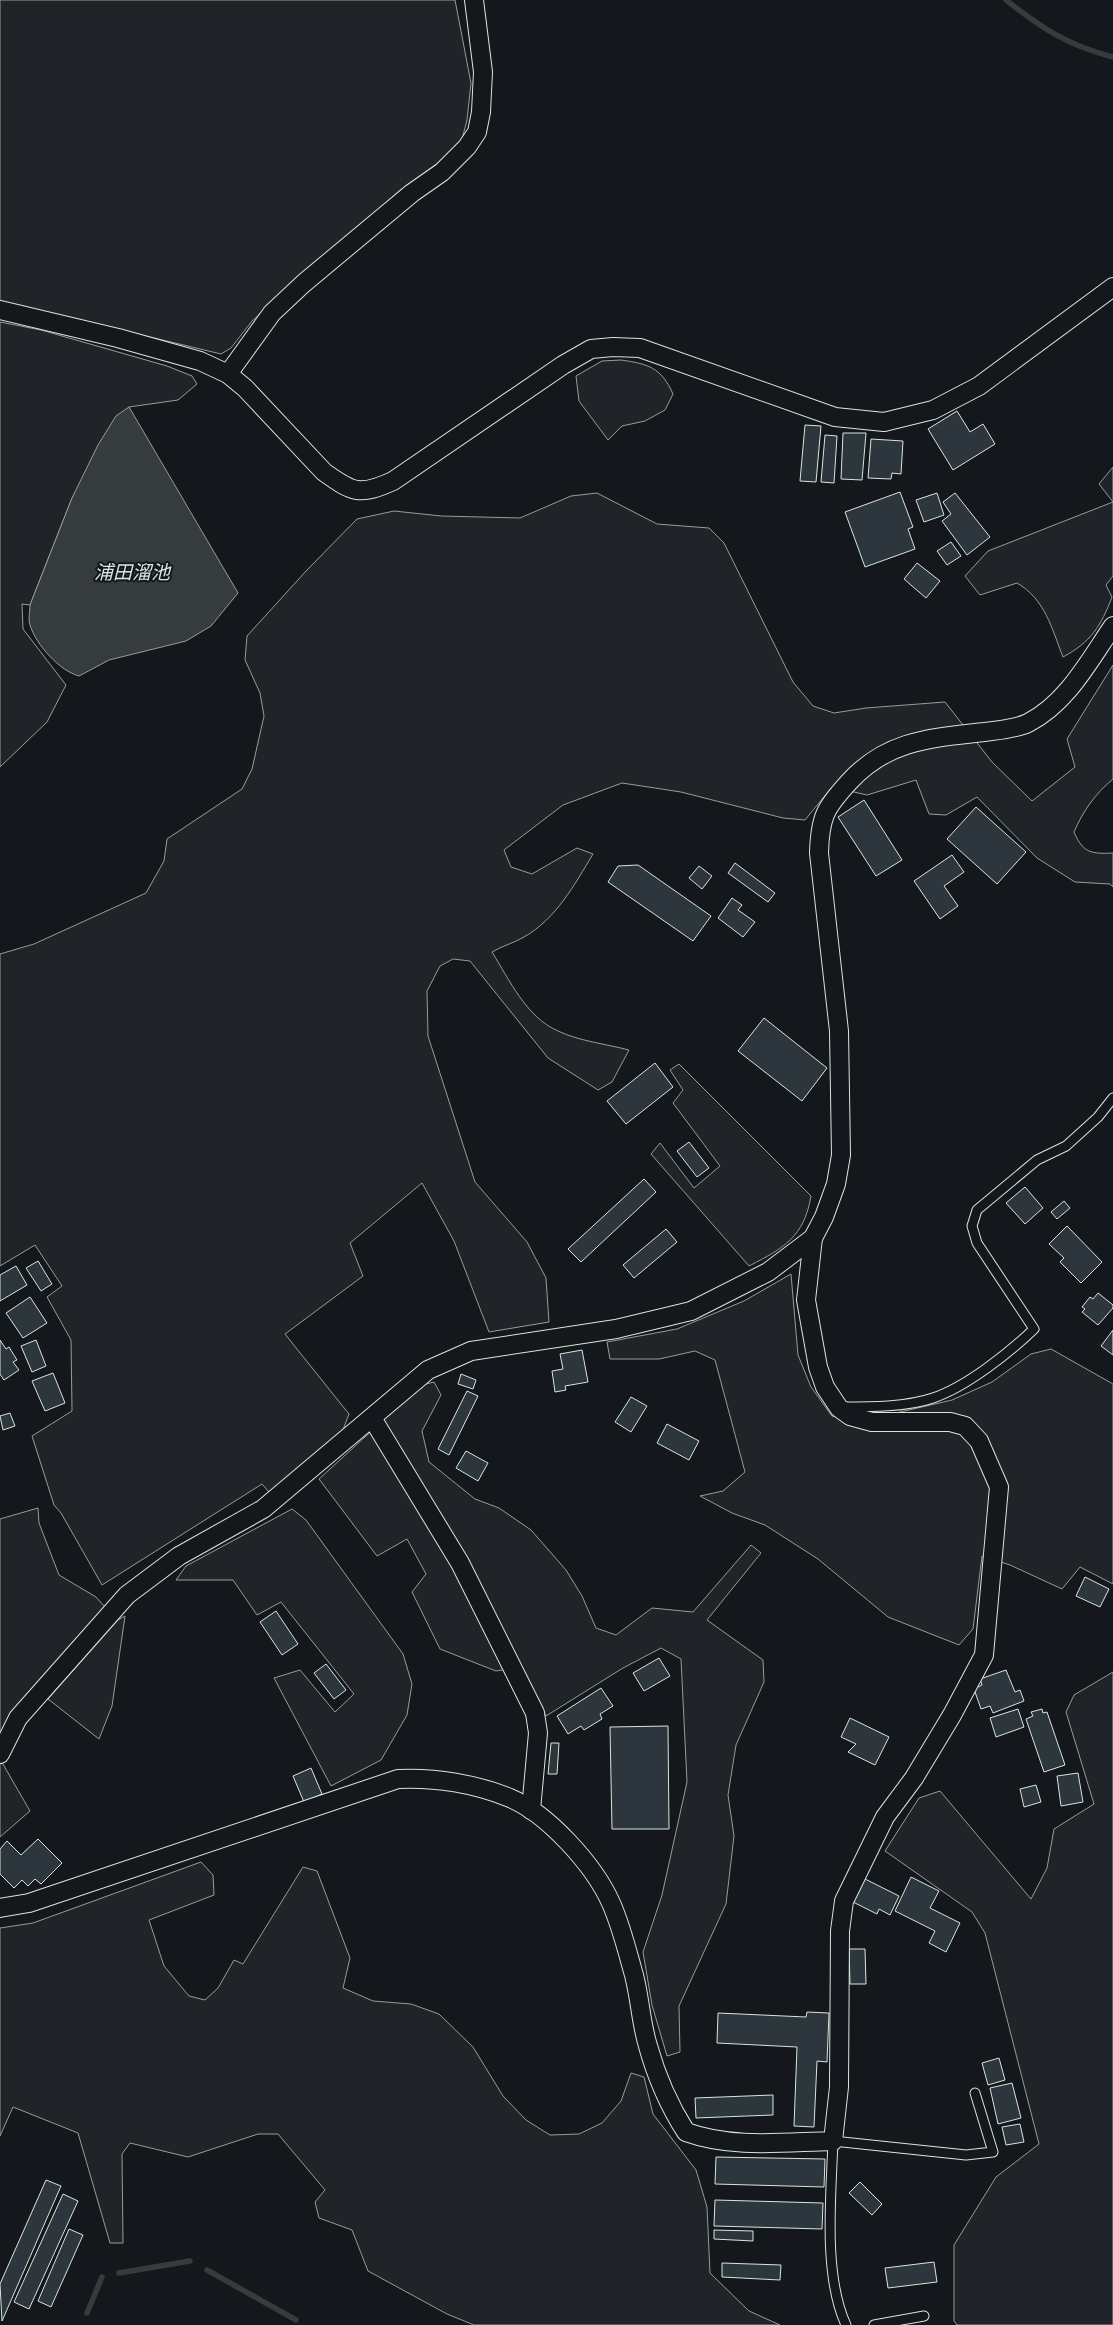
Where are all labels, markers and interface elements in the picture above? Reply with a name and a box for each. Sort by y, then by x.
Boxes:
water label: 浦田溜池 [94,561,172,583]

